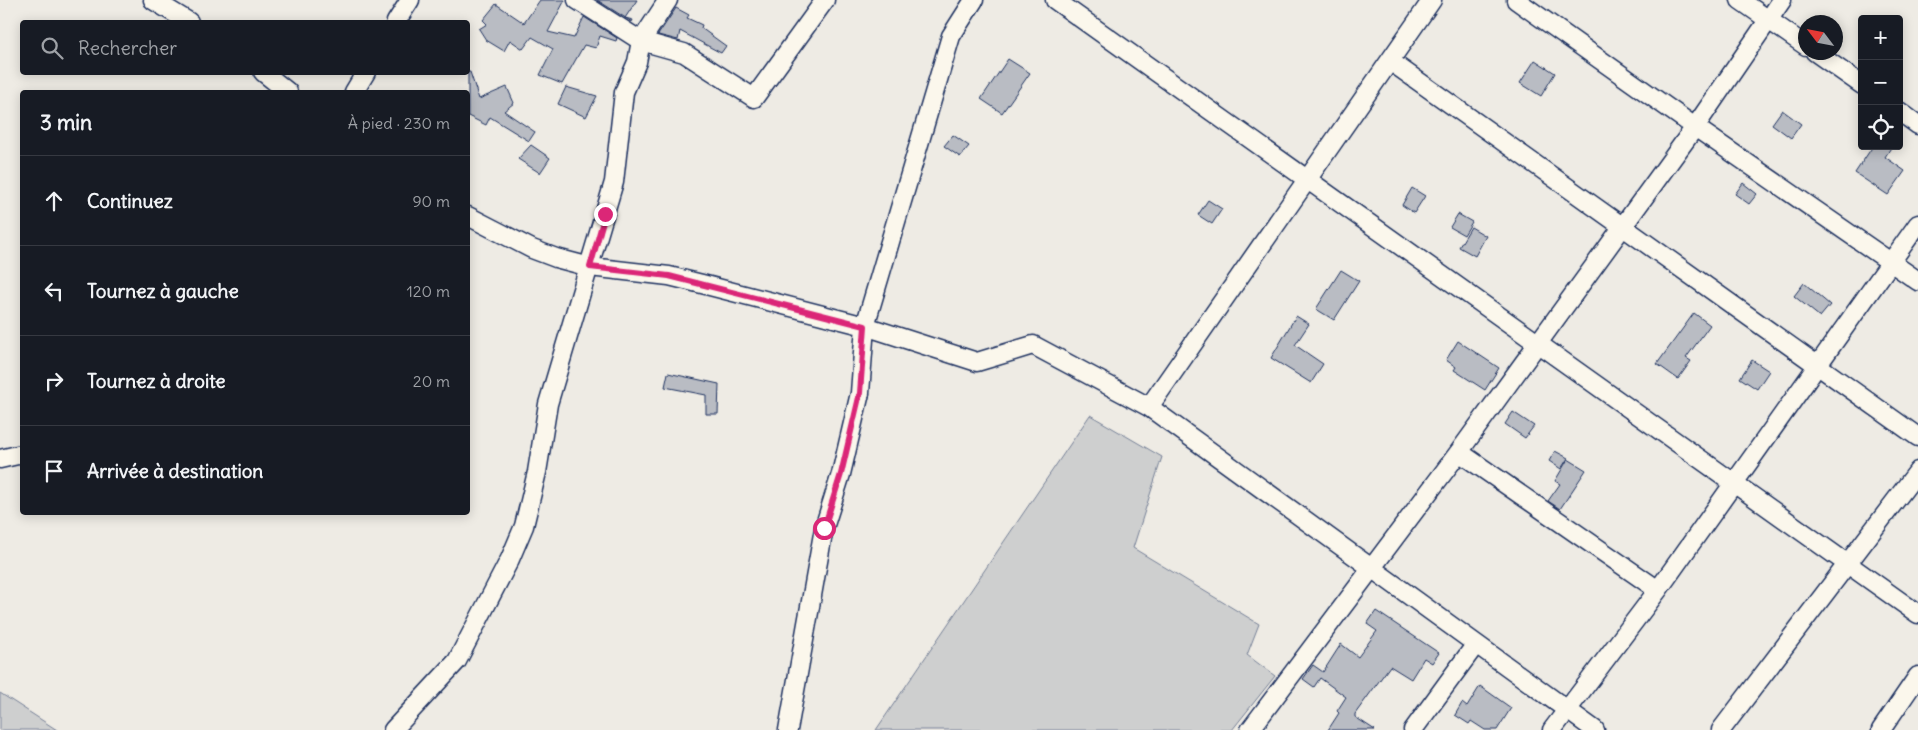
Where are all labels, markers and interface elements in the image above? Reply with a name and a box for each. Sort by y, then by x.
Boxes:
north arrow [1798,15,1843,60]
map controls [1858,15,1903,150]
button: + [1858,15,1903,60]
search box [20,20,470,75]
icon: search [38,34,66,62]
text: Rechercher [78,36,177,60]
button: − [1858,60,1903,105]
button: locate [1858,105,1903,150]
text: 3 min [40,109,92,136]
text: À pied · 230 m [348,113,450,133]
icon: ahead [40,187,68,215]
text: Continuez [87,189,173,213]
text: 90 m [412,191,450,211]
route end [594,203,617,226]
icon: left [40,277,68,305]
text: Tournez à gauche [87,279,239,303]
text: 120 m [407,281,450,301]
icon: right [40,367,68,395]
text: Tournez à droite [87,369,226,393]
text: 20 m [413,371,450,391]
icon: arrive [40,457,68,485]
text: Arrivée à destination [87,459,263,483]
route start [813,517,836,540]

